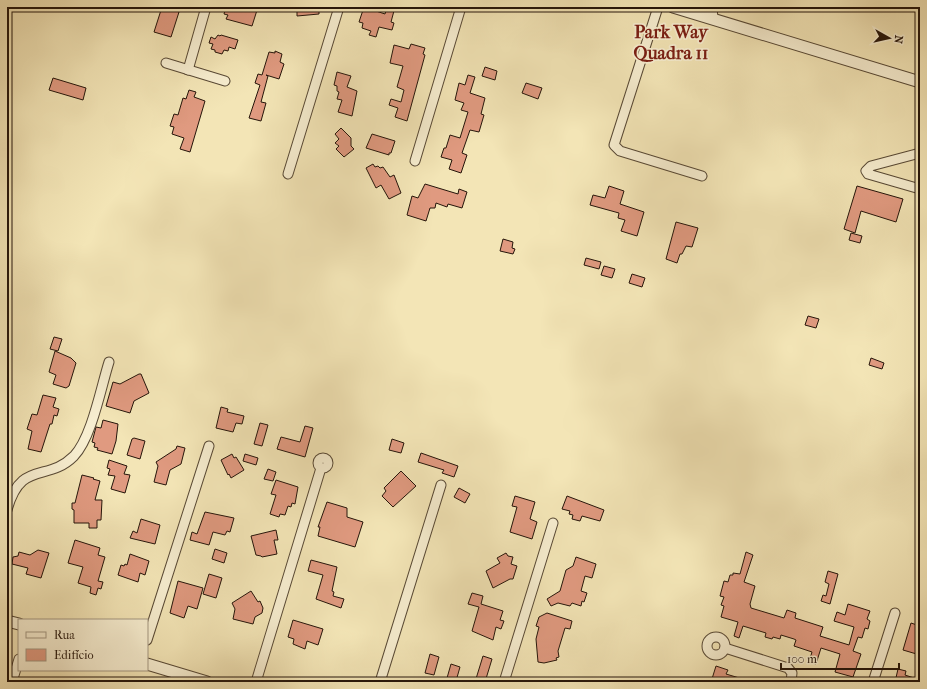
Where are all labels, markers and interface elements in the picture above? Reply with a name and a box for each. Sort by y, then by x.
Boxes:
north arrow [869,18,909,58]
district label: Park Way Quadra 11 [634,22,709,64]
text: N [891,34,905,45]
legend [18,619,148,671]
text: Rua [54,628,75,642]
scale bar [781,645,899,671]
text: Edifício [54,648,94,662]
text: 100 m [787,652,817,666]

